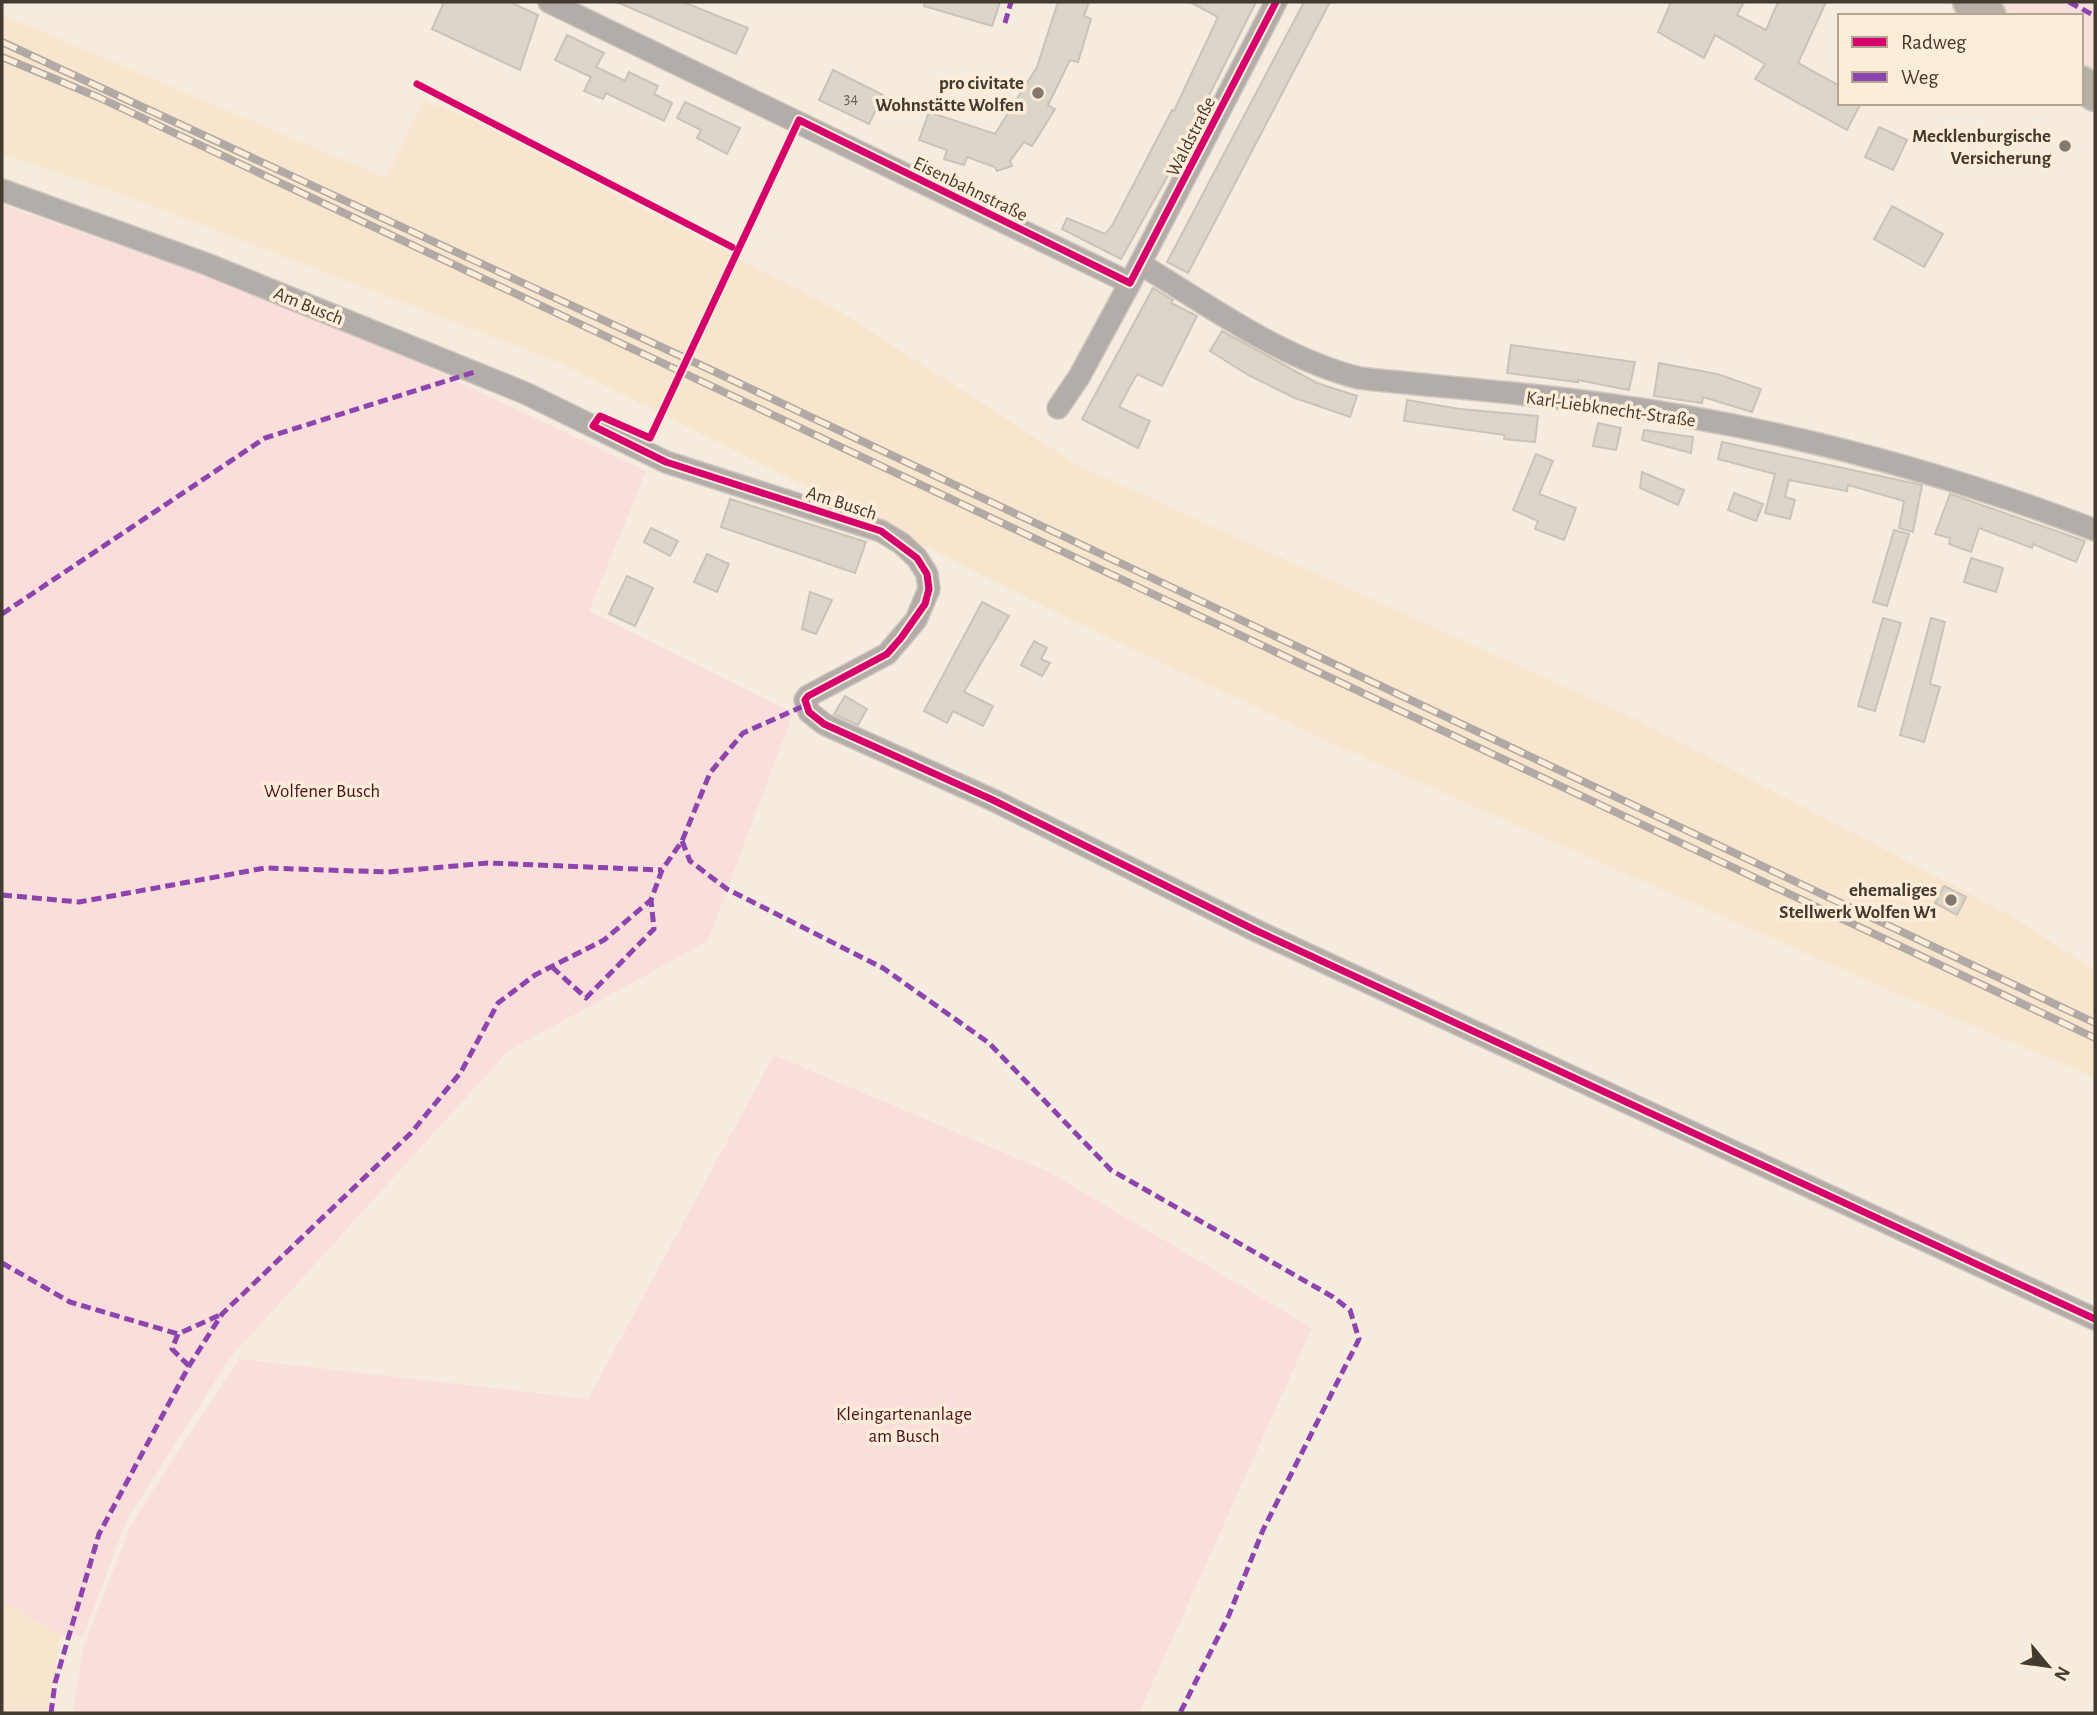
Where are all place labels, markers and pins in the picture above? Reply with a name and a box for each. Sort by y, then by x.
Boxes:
place label: pro civitate Wohnstätte Wolfen [875,74,1024,115]
marker: pro civitate Wohnstätte Wolfen [1030,85,1046,101]
place label: Mecklenburgische Versicherung [1912,127,2051,168]
marker: Mecklenburgische Versicherung [2057,138,2073,154]
place label: ehemaliges Stellwerk Wolfen W1 [1779,881,1937,922]
marker: ehemaliges Stellwerk Wolfen W1 [1943,892,1959,908]

